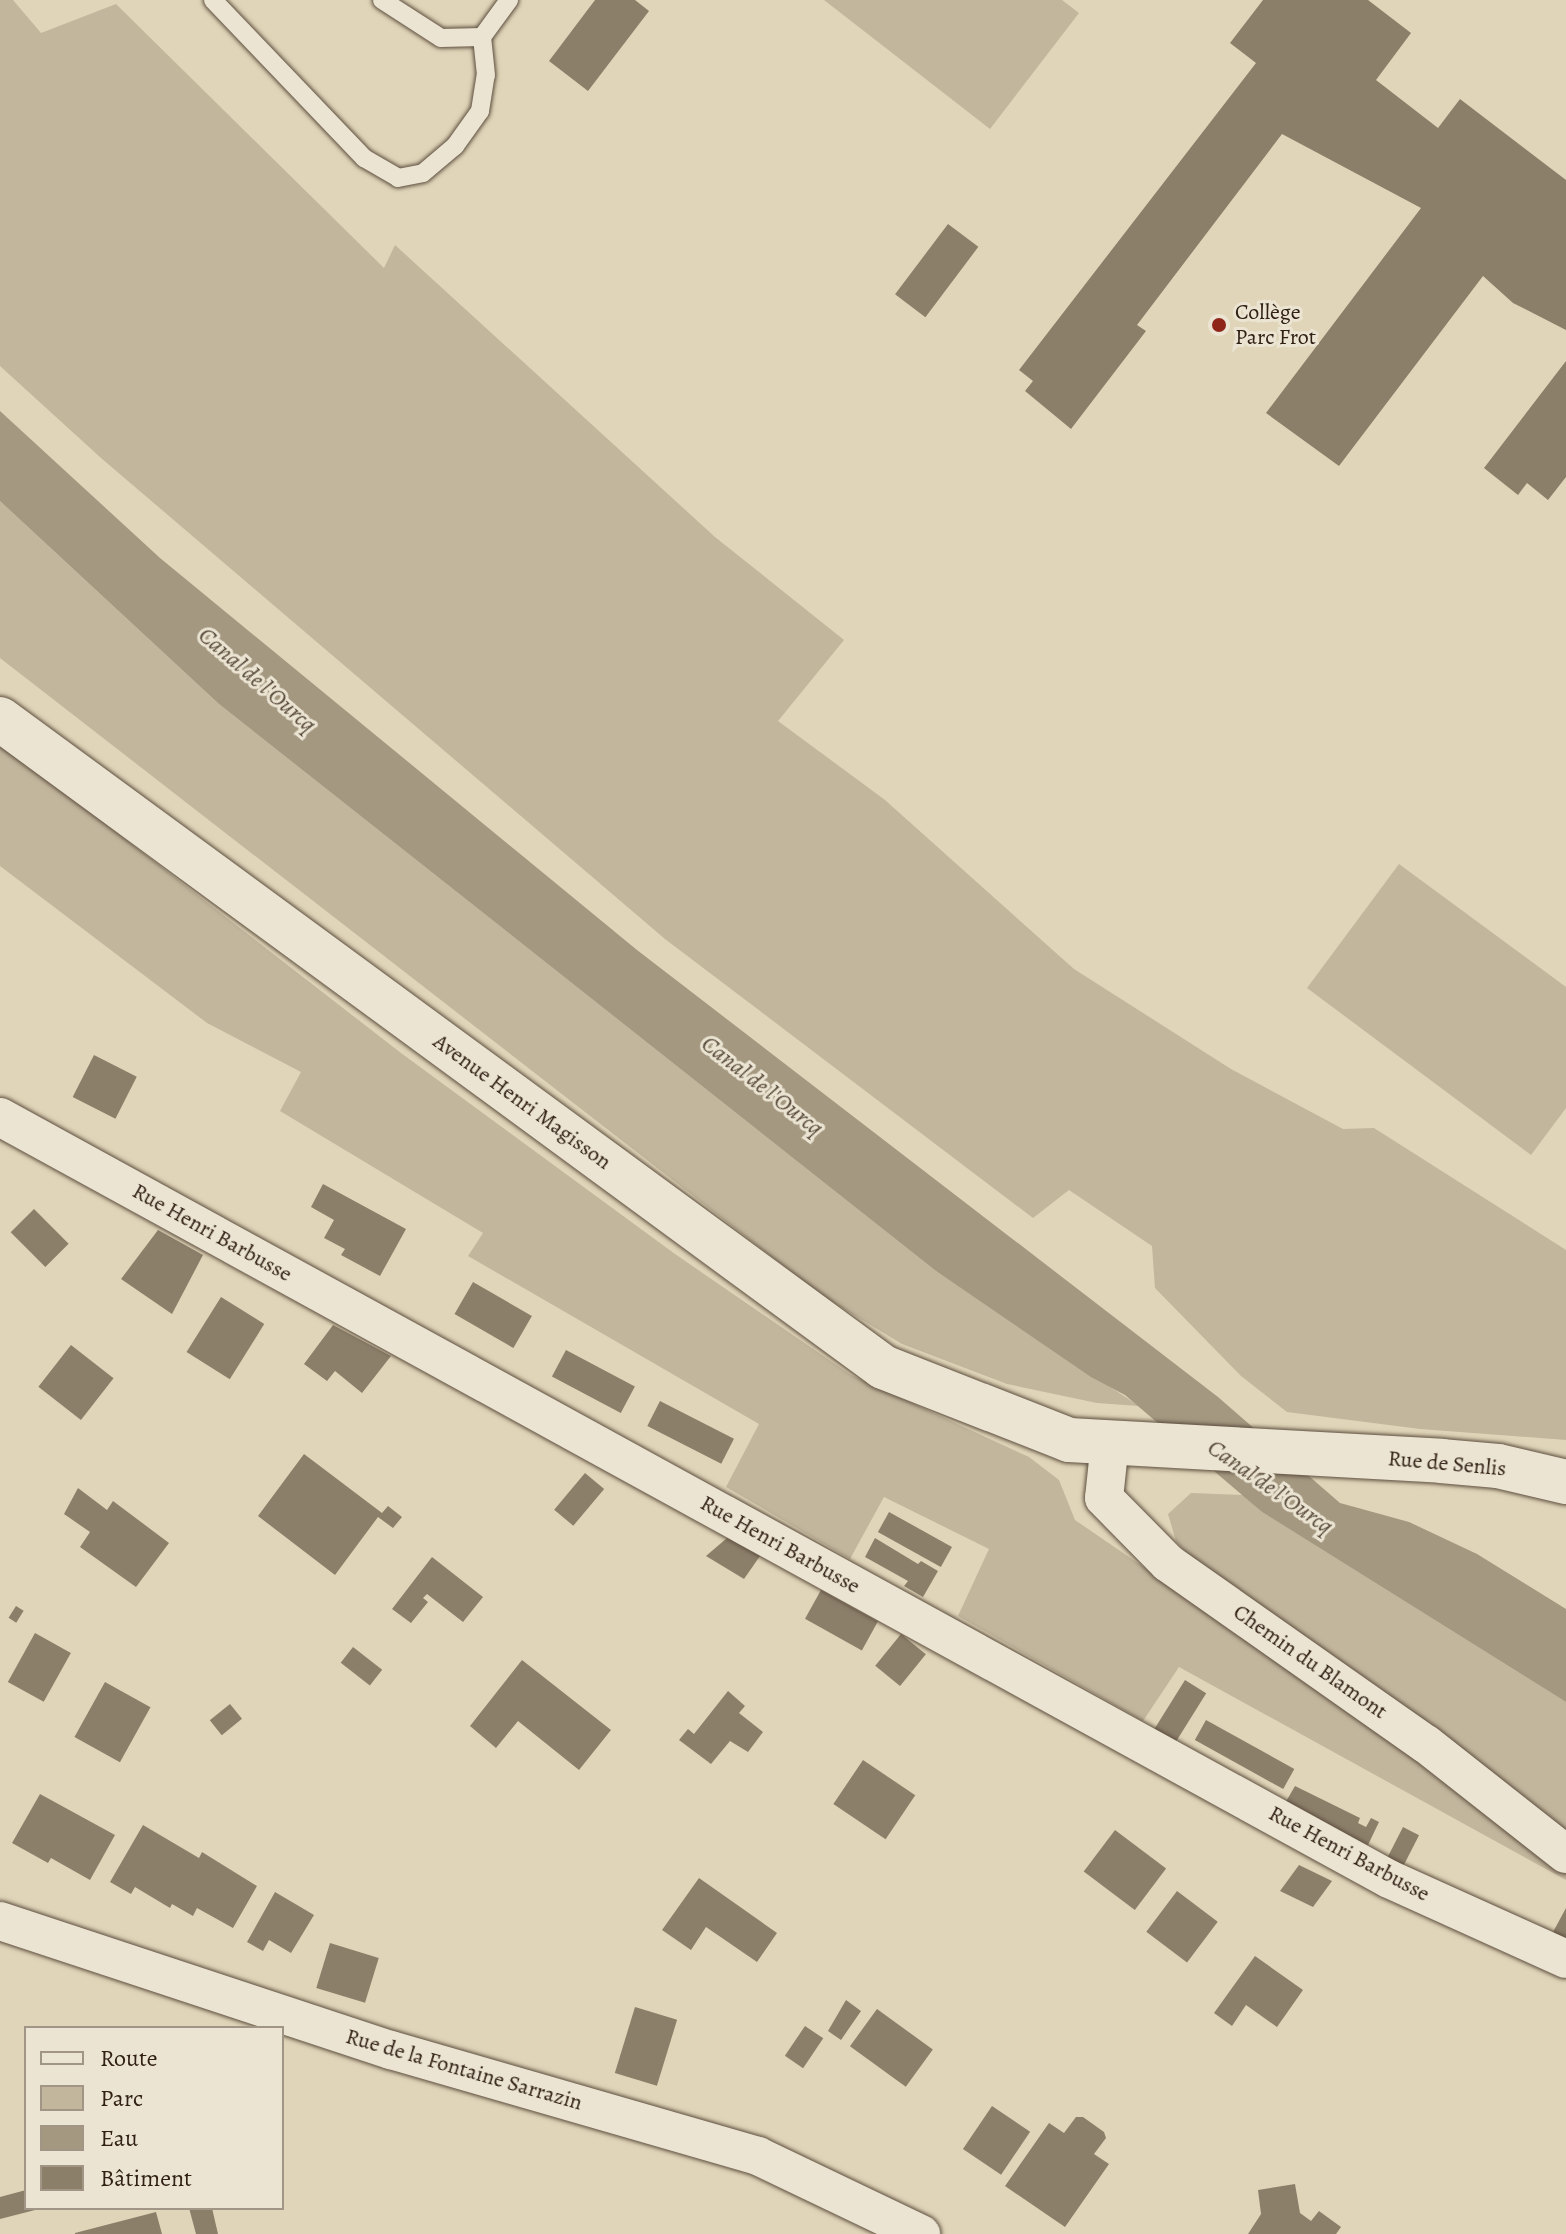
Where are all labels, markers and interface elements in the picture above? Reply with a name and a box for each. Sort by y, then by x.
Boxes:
place label: Collège Parc Frot [1235,299,1316,350]
marker: Collège Parc Frot [1210,316,1228,334]
water label: Canal de l'Ourcq [192,621,322,739]
street label: Avenue Henri Magisson [428,1029,616,1175]
water label: Canal de l'Ourcq [695,1030,829,1142]
street label: Rue Henri Barbusse [128,1178,296,1288]
water label: Canal de l'Ourcq [1202,1433,1338,1541]
street label: Rue de Senlis [1387,1446,1507,1482]
street label: Rue Henri Barbusse [696,1490,864,1600]
street label: Chemin du Blamont [1228,1599,1392,1725]
street label: Rue Henri Barbusse [1264,1800,1434,1908]
street label: Rue de la Fontaine Sarrazin [343,2024,585,2116]
legend [24,2026,284,2210]
text: Route [100,2042,158,2074]
text: Parc [100,2082,143,2114]
text: Eau [100,2122,138,2154]
text: Bâtiment [100,2162,192,2194]

